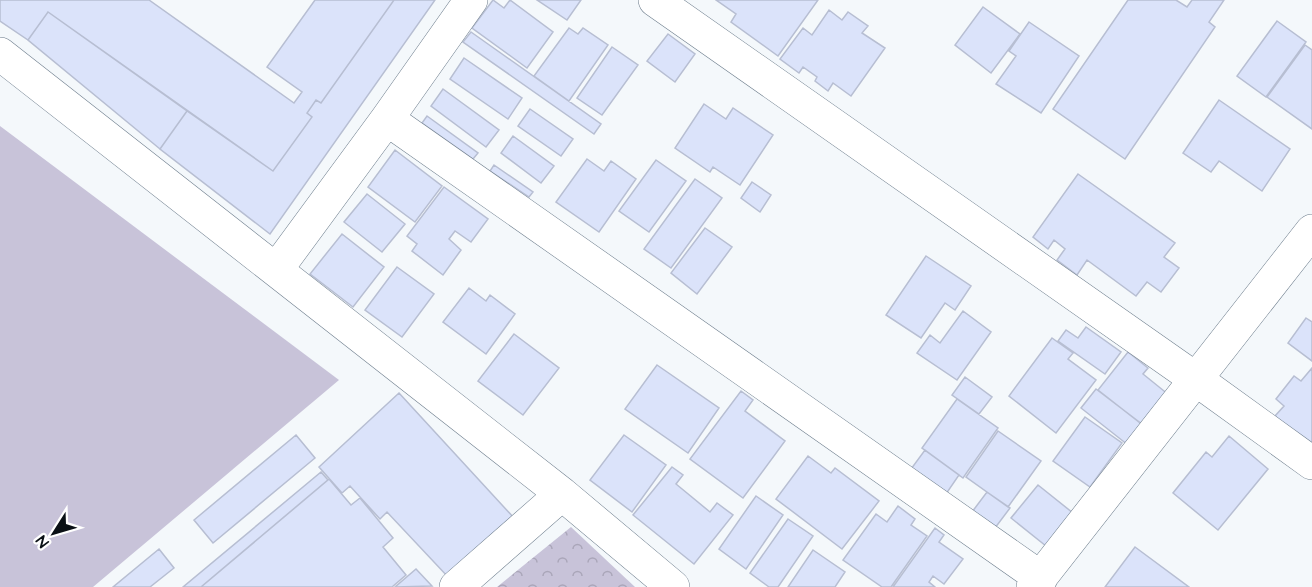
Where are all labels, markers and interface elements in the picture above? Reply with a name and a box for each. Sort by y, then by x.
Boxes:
north arrow [24,503,84,563]
text: N [30,531,54,553]

